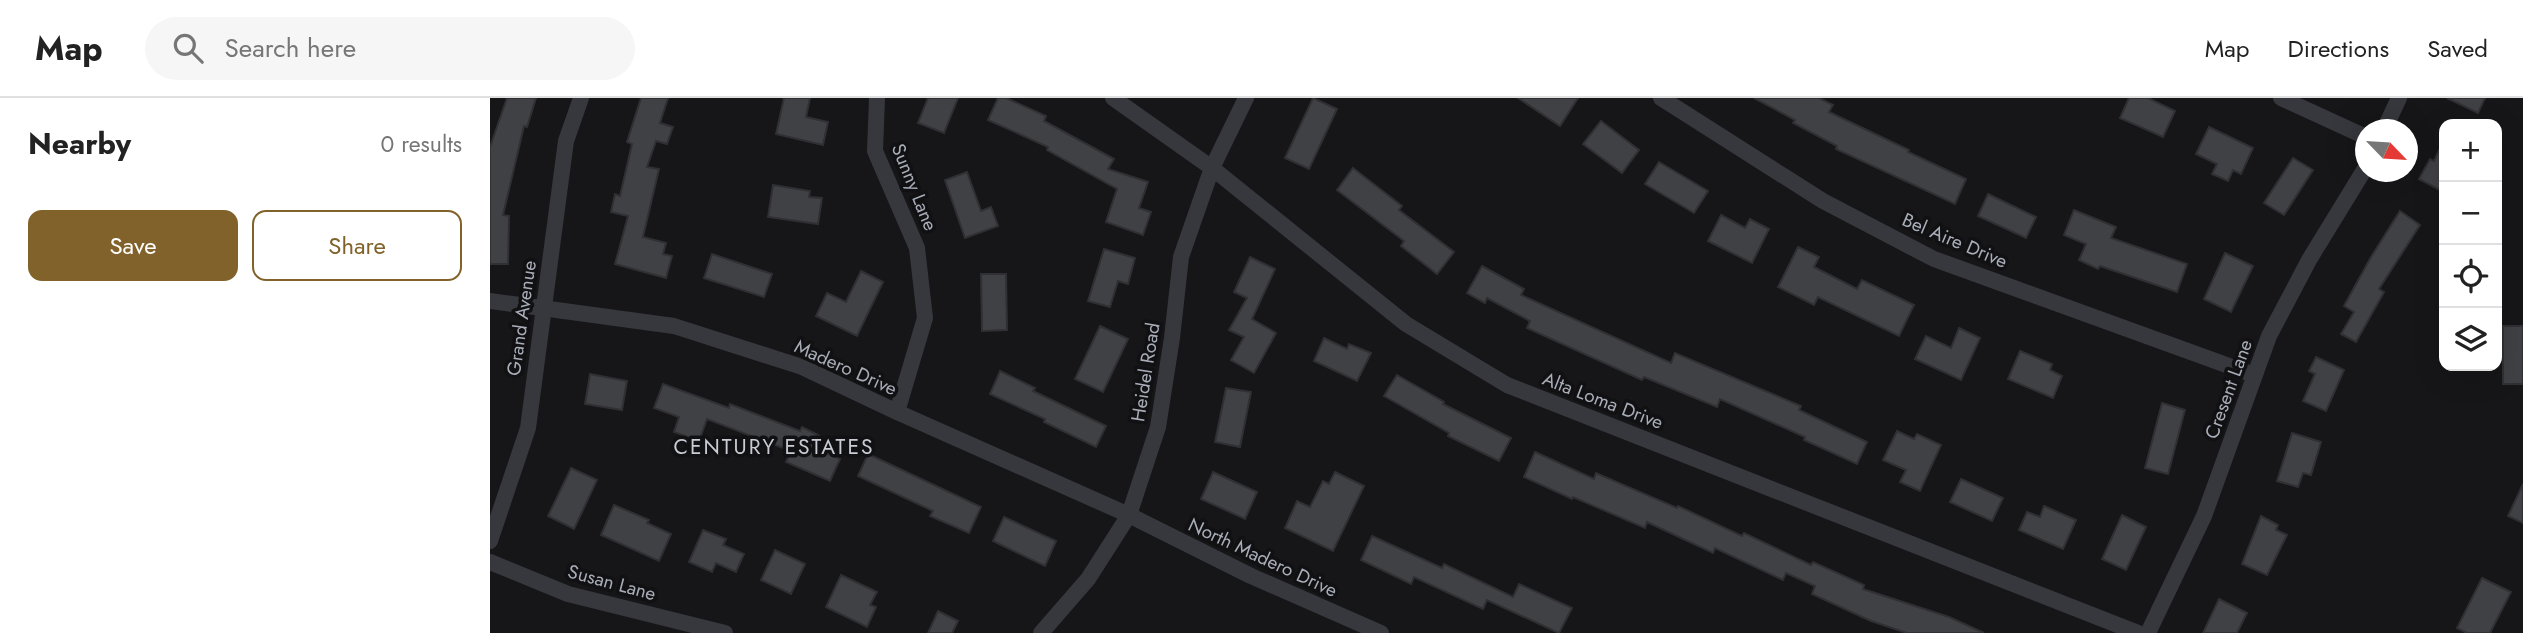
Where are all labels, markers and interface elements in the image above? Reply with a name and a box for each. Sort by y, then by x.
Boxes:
search box [145,17,635,80]
text: Map [35,25,103,72]
icon: search [169,29,207,67]
text: Search here [225,29,356,67]
text: Map [2205,31,2250,66]
text: Directions [2288,31,2389,66]
text: Saved [2427,31,2488,66]
north arrow [2355,119,2418,182]
map controls [2439,119,2502,371]
button: + [2439,119,2502,182]
text: Nearby [28,122,131,165]
text: 0 results [380,127,462,161]
street label: Sunny Lane [885,140,944,235]
button: − [2439,182,2502,245]
street label: Bel Aire Drive [1898,206,2012,275]
button: Save [28,210,238,281]
button: Share [252,210,462,281]
button: locate [2439,245,2502,308]
street label: Grand Avenue [500,259,543,377]
button: layers [2439,308,2502,371]
street label: Heidel Road [1124,321,1167,424]
street label: Madero Drive [790,333,902,402]
street label: Cresent Lane [2198,335,2259,443]
street label: Alta Loma Drive [1539,365,1667,436]
district label: CENTURY ESTATES [674,432,874,462]
street label: North Madero Drive [1184,511,1342,604]
street label: Susan Lane [565,558,659,607]

